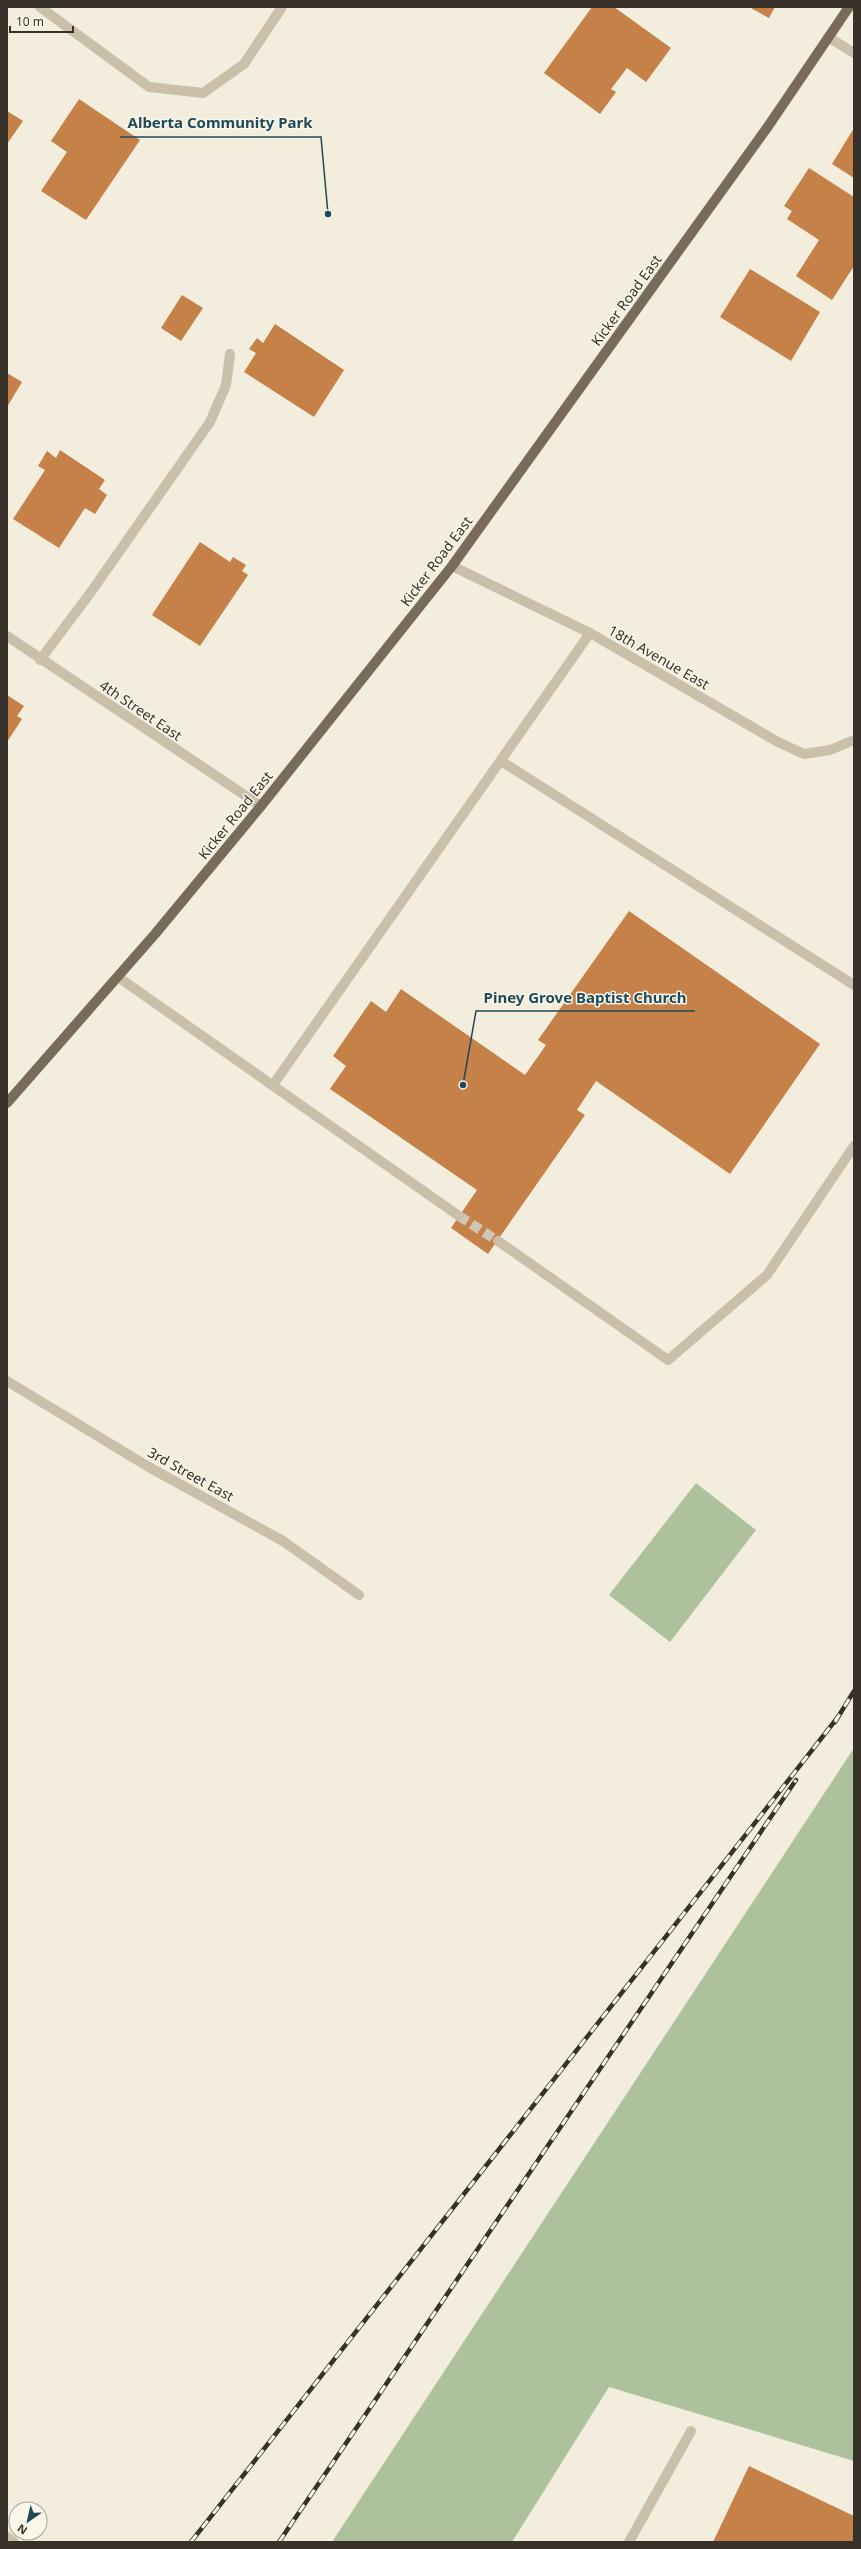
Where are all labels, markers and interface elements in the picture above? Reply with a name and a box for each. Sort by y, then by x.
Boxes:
scale bar [10,8,73,34]
text: 10 m [16,13,44,30]
callout: Alberta Community Park [120,110,321,137]
text: Alberta Community Park [128,112,313,132]
street label: Kicker Road East [586,251,666,349]
street label: Kicker Road East [396,512,476,610]
street label: 18th Avenue East [605,620,713,694]
street label: 4th Street East [96,675,186,745]
street label: Kicker Road East [193,767,277,863]
callout: Piney Grove Baptist Church [476,984,695,1011]
text: Piney Grove Baptist Church [484,987,686,1007]
street label: 3rd Street East [144,1442,238,1506]
north arrow [8,2501,48,2541]
text: N [14,2521,30,2538]

